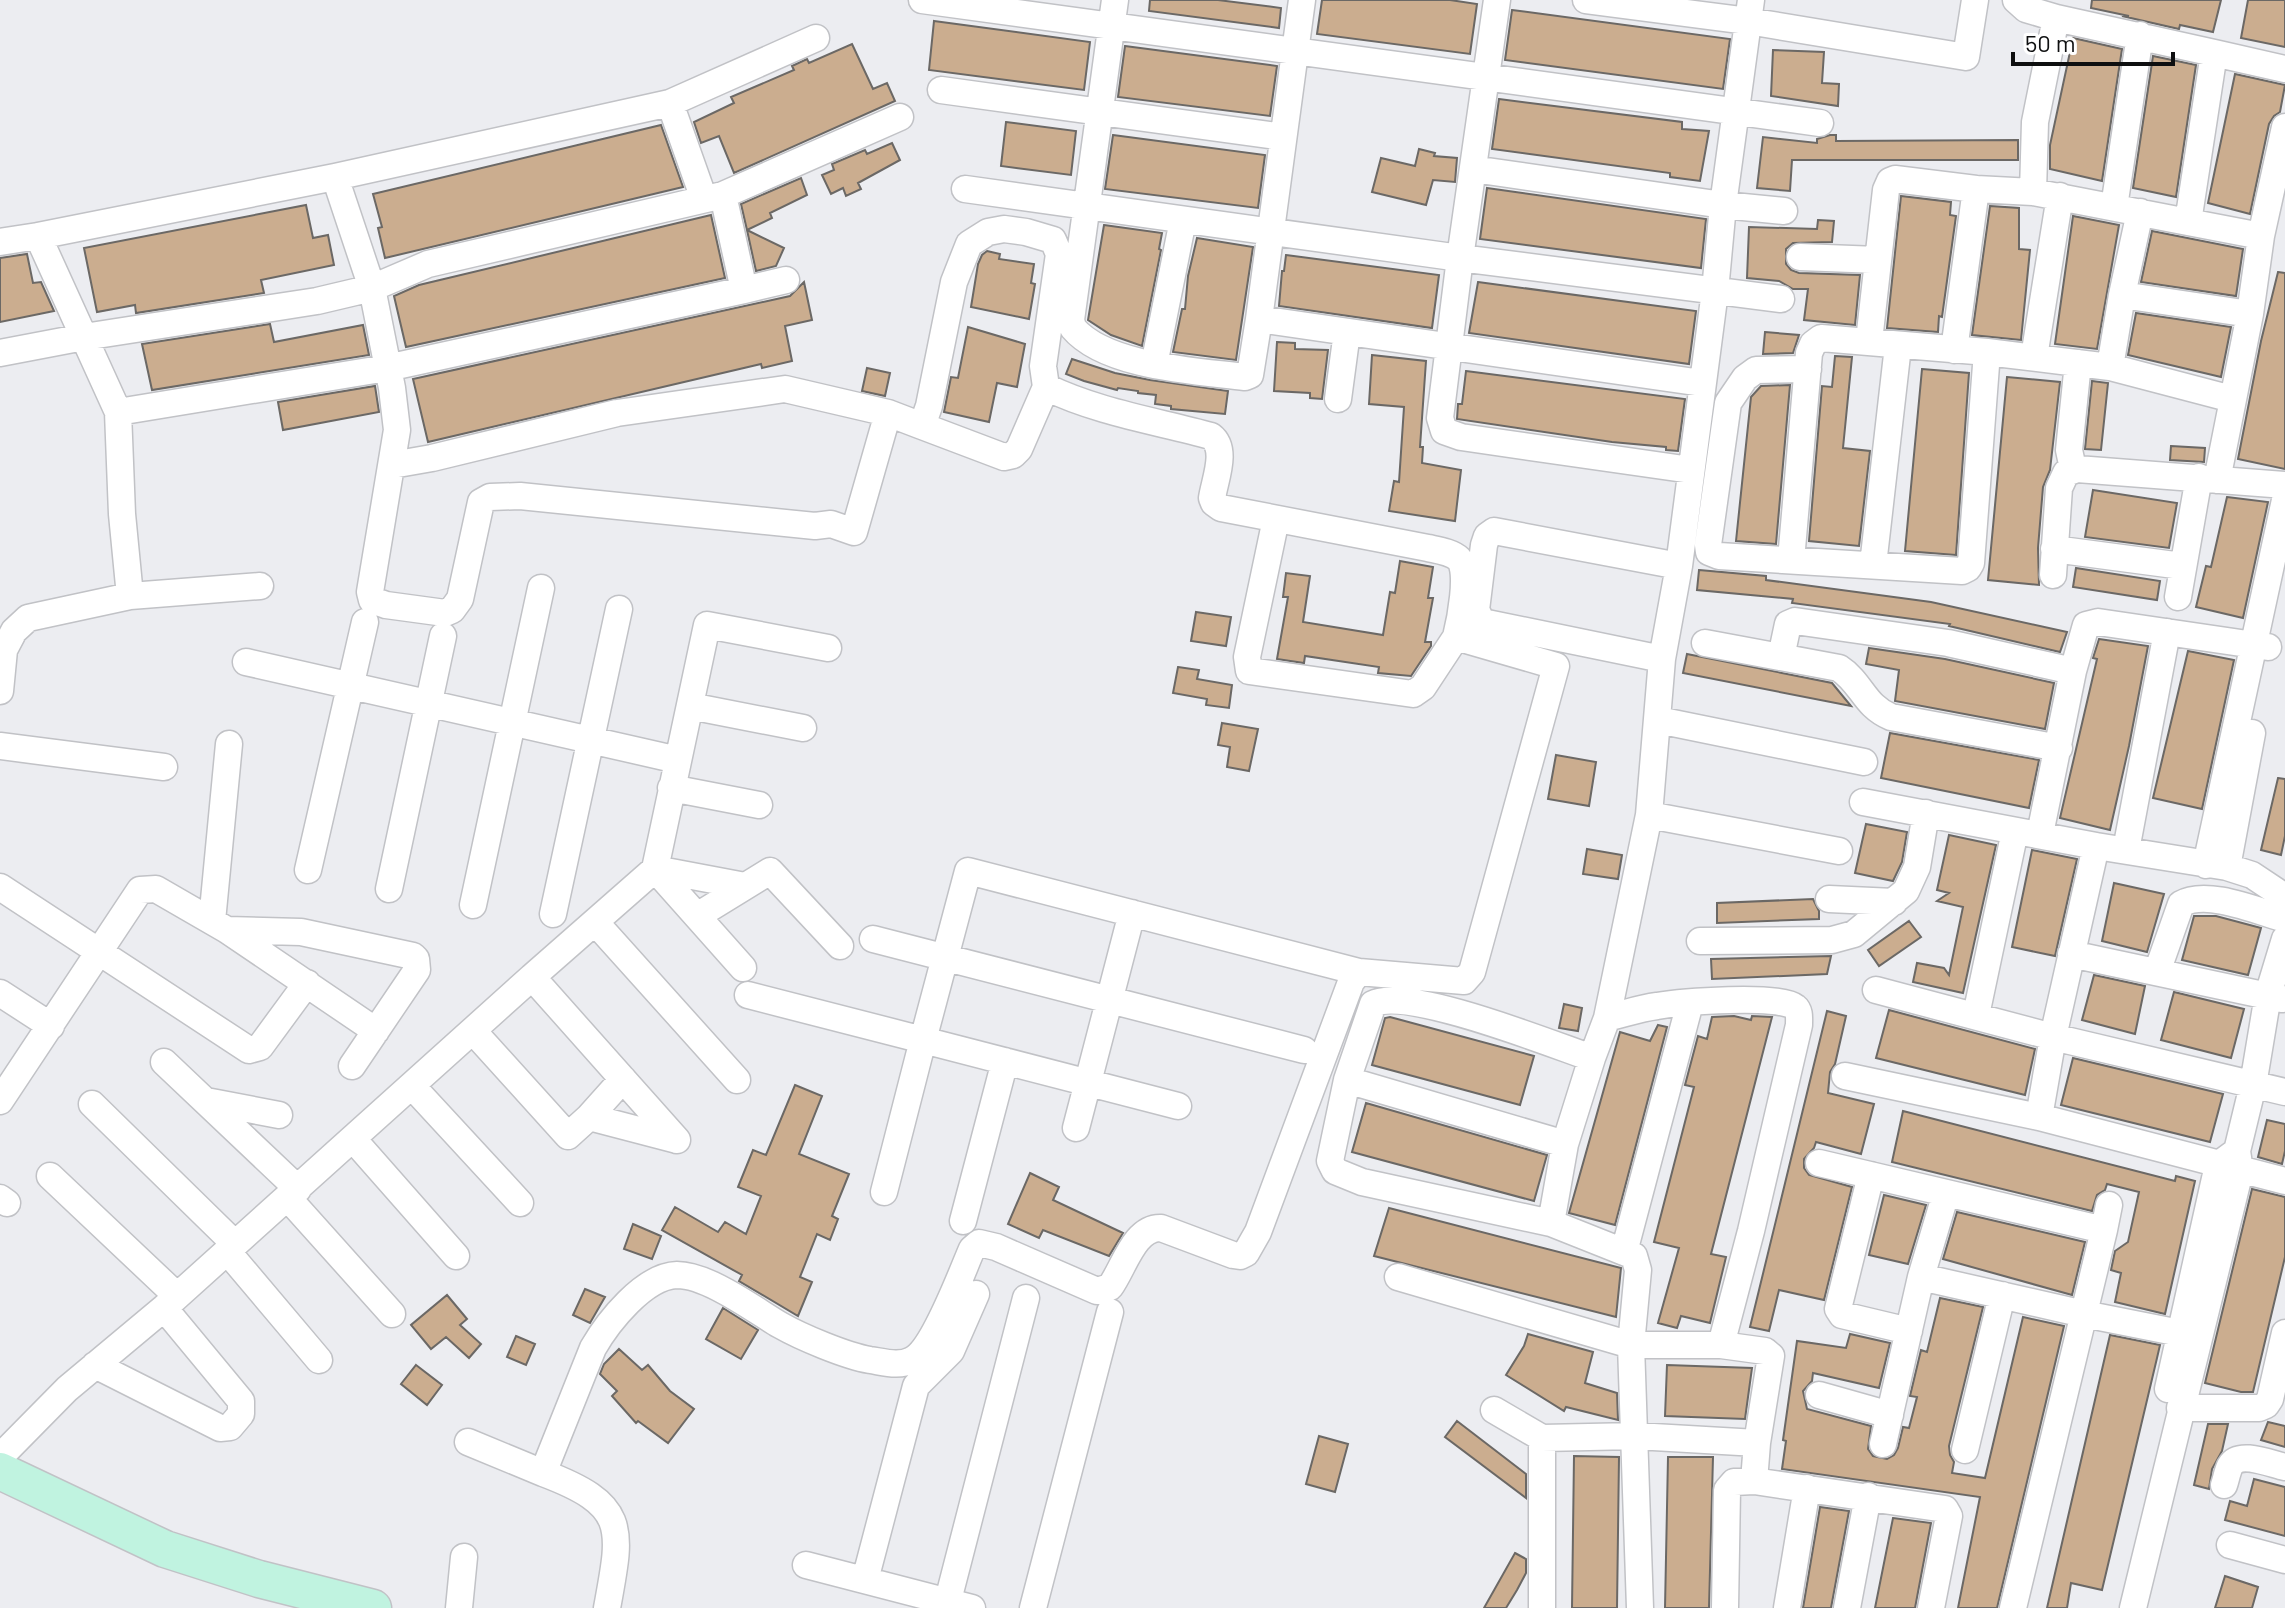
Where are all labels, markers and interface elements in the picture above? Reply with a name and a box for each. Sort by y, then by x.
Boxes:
scale bar [2013,16,2173,66]
text: 50 m [2025,28,2076,57]

